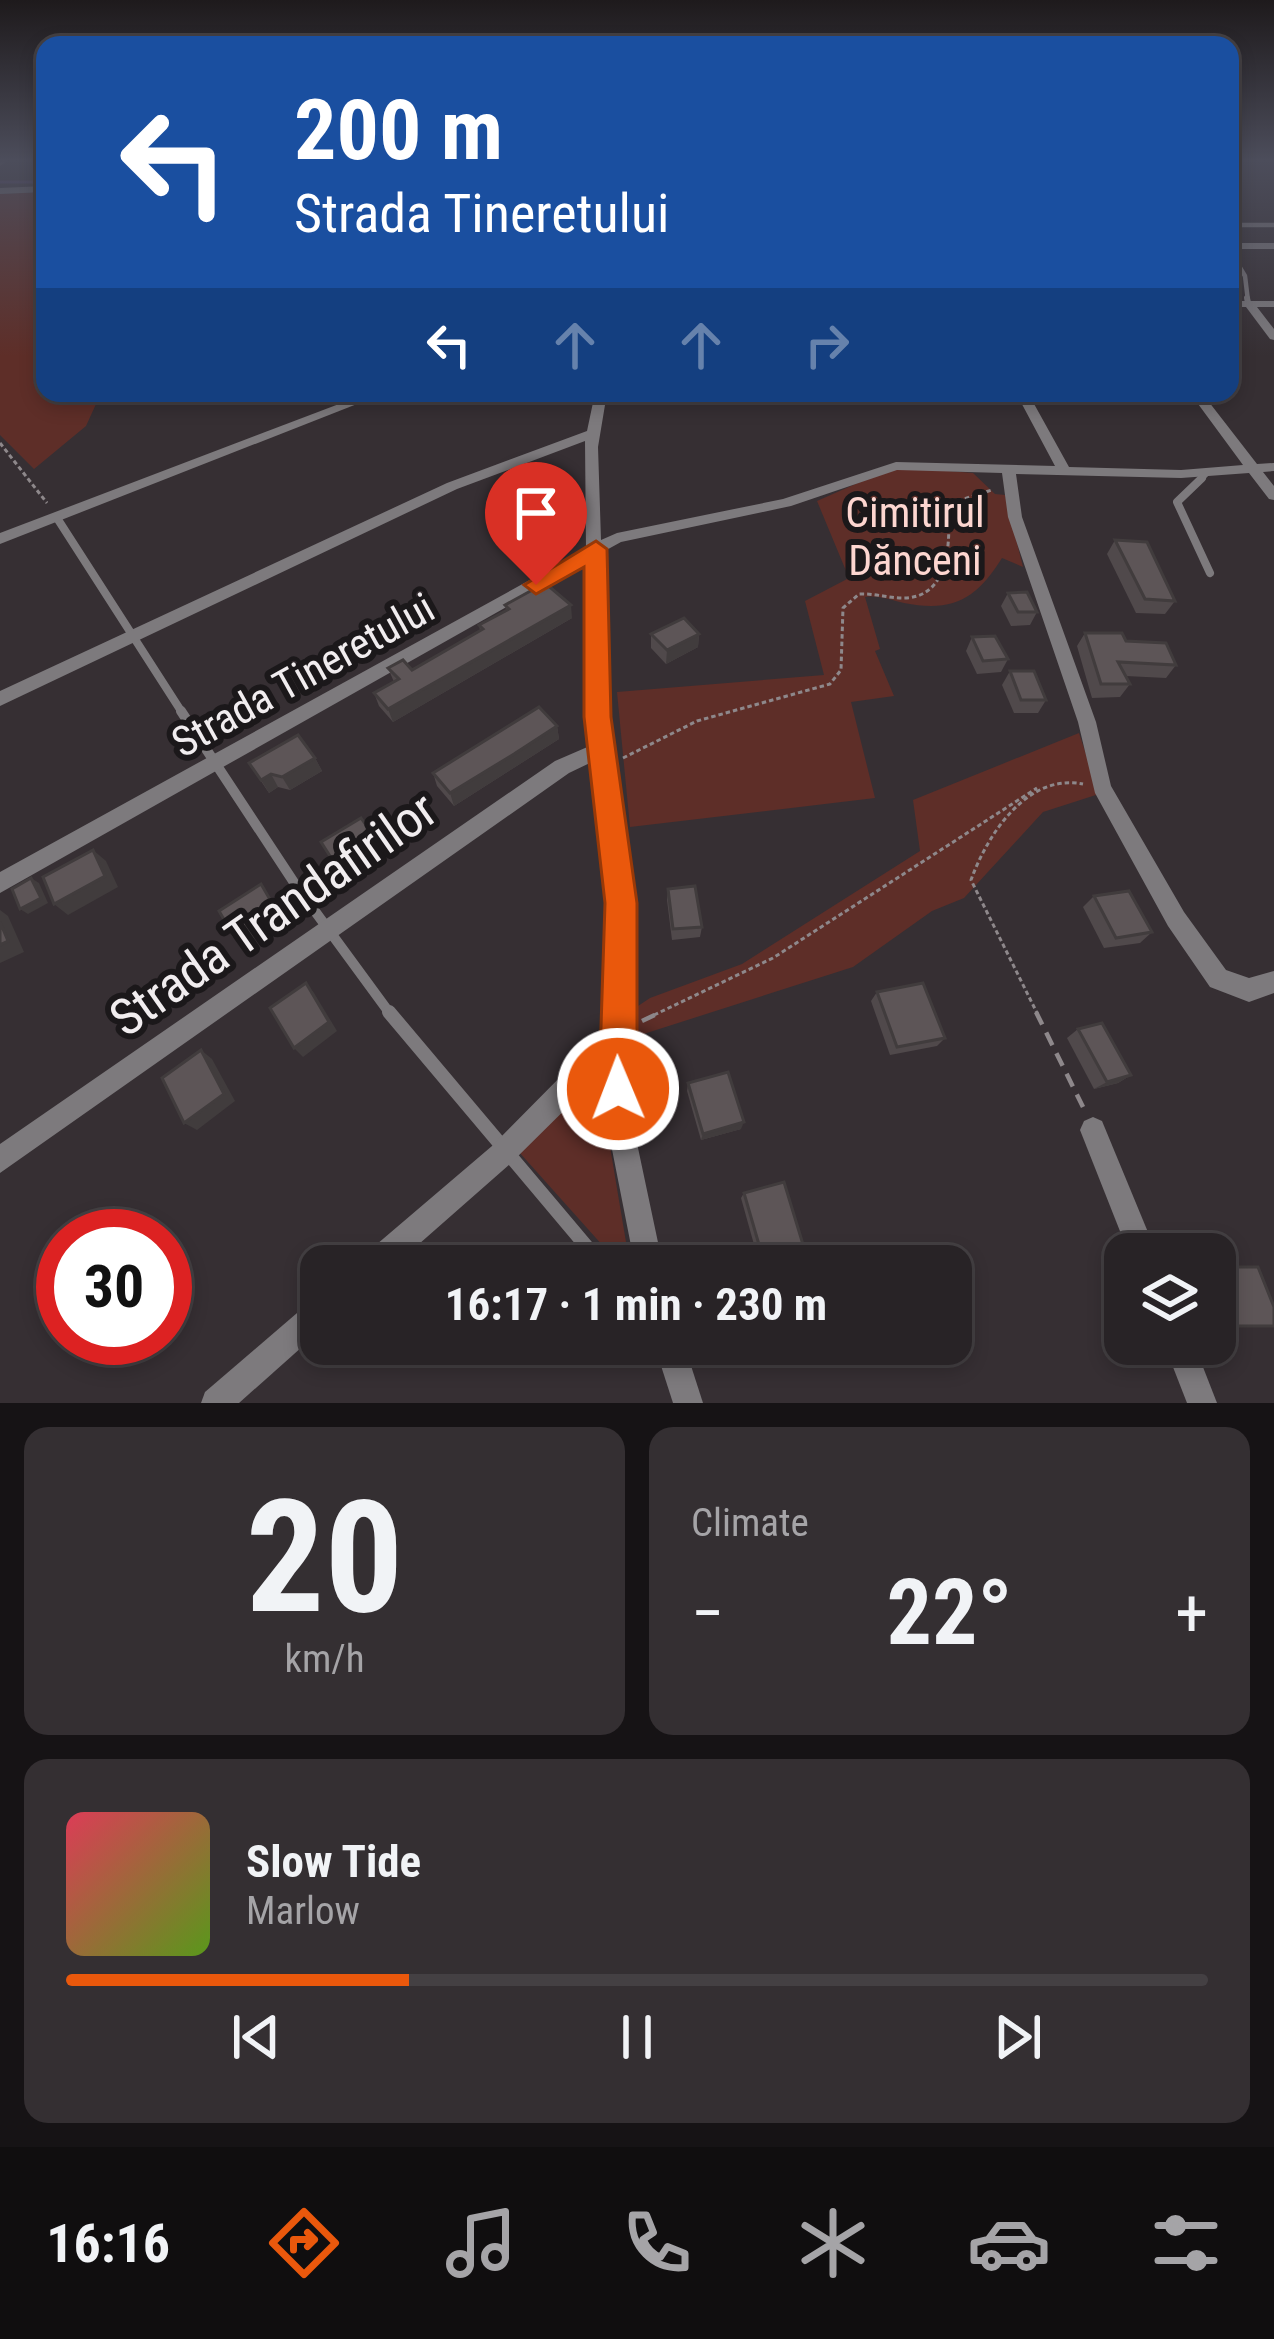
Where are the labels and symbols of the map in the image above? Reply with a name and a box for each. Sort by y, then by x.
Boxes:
pin [485,462,587,585]
park label: Cimitirul Dănceni [845,488,985,585]
street label: Strada Tineretului [163,583,443,767]
street label: Strada Trandafirilor [99,780,447,1048]
position arrow [555,1026,681,1152]
speed limit sign: 30 [36,1209,192,1365]

